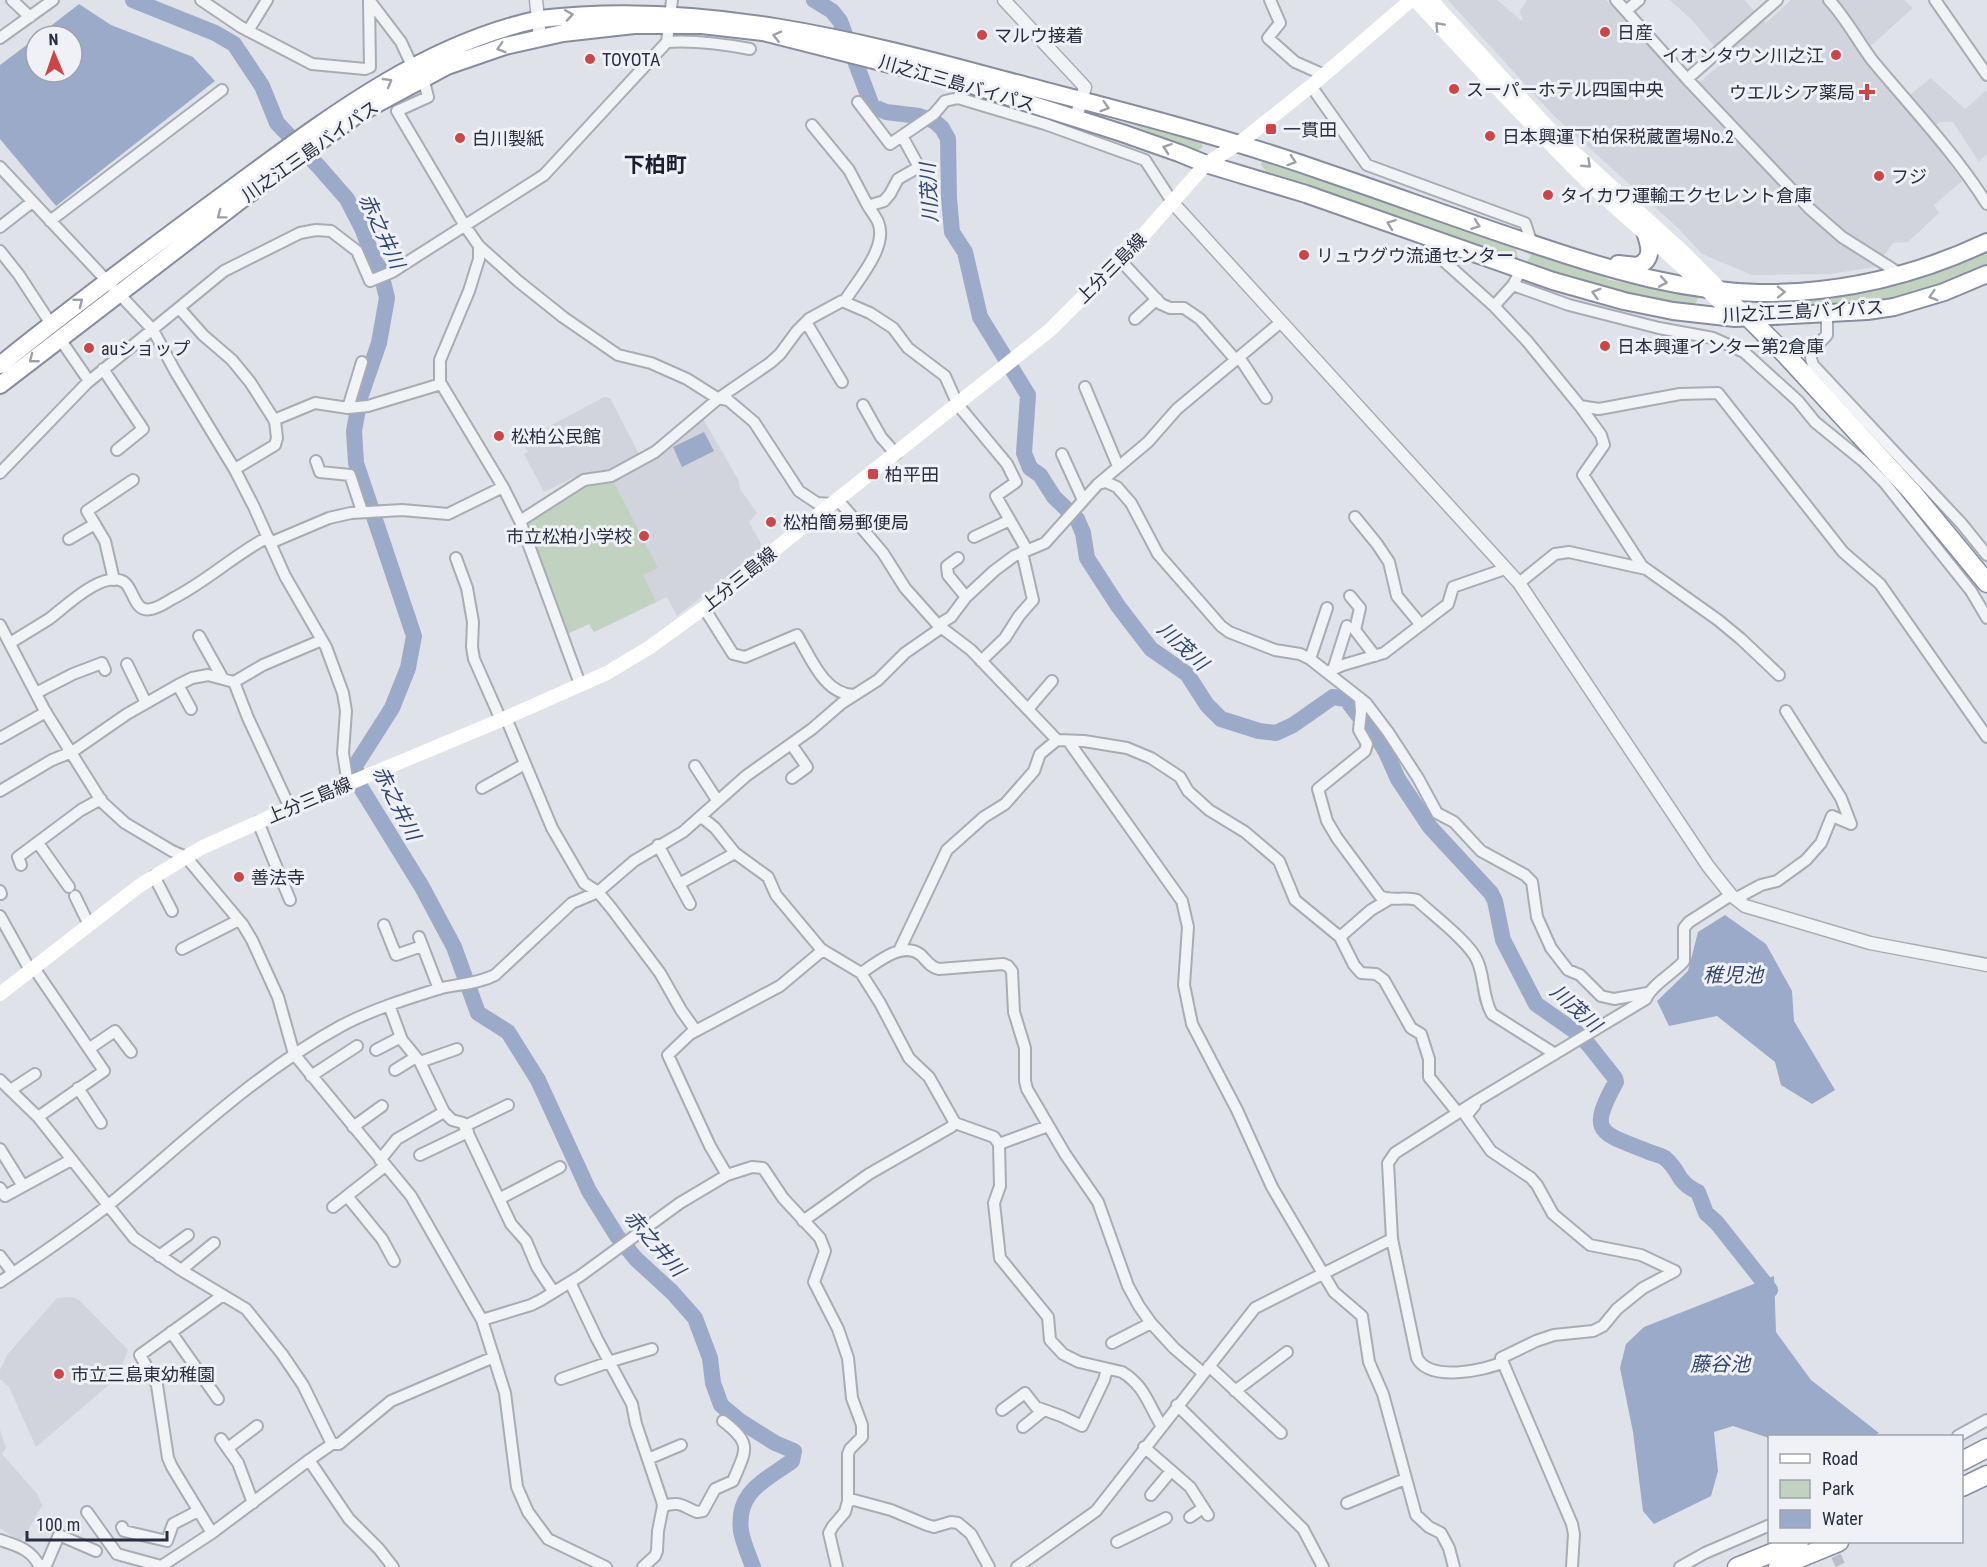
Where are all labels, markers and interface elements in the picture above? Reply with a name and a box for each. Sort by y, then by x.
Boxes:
one-way arrow [565,9,574,21]
one-way arrow [1436,22,1447,33]
place label: 日産 [1617,22,1653,43]
north arrow [24,24,84,84]
place label: マルウ接着 [994,25,1084,46]
marker: 日産 [1598,25,1612,39]
marker: マルウ接着 [975,28,989,42]
text: N [48,30,59,49]
one-way arrow [772,30,782,43]
one-way arrow [496,41,507,53]
place label: イオンタウン川之江 [1662,45,1824,66]
marker: イオンタウン川之江 [1829,48,1843,62]
place label: TOYOTA [602,49,661,70]
street label: 川之江三島バイパス [876,51,1038,115]
marker: TOYOTA [583,52,597,66]
one-way arrow [382,77,392,89]
place label: スーパーホテル四国中央 [1466,79,1664,100]
marker: スーパーホテル四国中央 [1447,82,1461,96]
place label: ウエルシア薬局 [1729,82,1855,103]
marker: ウエルシア薬局 [1860,85,1874,99]
street label: 川之江三島バイパス [238,96,382,206]
one-way arrow [1099,100,1110,112]
place label: 一貫田 [1283,119,1337,140]
marker: 一貫田 [1264,122,1278,136]
place label: 日本興運下柏保税蔵置場No.2 [1502,126,1734,147]
place label: 白川製紙 [472,128,544,149]
marker: 日本興運下柏保税蔵置場No.2 [1483,129,1497,143]
marker: 白川製紙 [453,131,467,145]
one-way arrow [1162,143,1173,156]
district label: 下柏町 [624,153,687,177]
one-way arrow [1286,154,1297,166]
one-way arrow [1580,157,1591,168]
water label: 川茂川 [915,160,943,224]
place label: フジ [1891,166,1927,187]
marker: フジ [1872,169,1886,183]
place label: タイカワ運輸エクセレント倉庫 [1560,185,1812,206]
marker: タイカワ運輸エクセレント倉庫 [1541,188,1555,202]
water label: 赤之井川 [354,190,411,274]
one-way arrow [217,208,228,219]
one-way arrow [1470,218,1481,231]
one-way arrow [1386,219,1397,232]
street label: 上分三島線 [1072,229,1150,307]
place label: リュウグウ流通センター [1316,245,1514,266]
marker: リュウグウ流通センター [1297,248,1311,262]
one-way arrow [1657,275,1667,288]
one-way arrow [1777,286,1786,298]
one-way arrow [1591,288,1602,300]
one-way arrow [1928,289,1939,301]
street label: 川之江三島バイパス [1722,296,1884,326]
one-way arrow [72,299,83,310]
place label: 日本興運インター第2倉庫 [1617,336,1824,357]
place label: auショップ [101,338,190,359]
marker: 日本興運インター第2倉庫 [1598,339,1612,353]
marker: auショップ [82,341,96,355]
one-way arrow [29,352,40,363]
place label: 松柏公民館 [511,426,601,447]
marker: 松柏公民館 [492,429,506,443]
place label: 柏平田 [885,464,939,485]
marker: 柏平田 [866,467,880,481]
place label: 松柏簡易郵便局 [783,512,909,533]
marker: 松柏簡易郵便局 [764,515,778,529]
place label: 市立松柏小学校 [506,526,632,547]
marker: 市立松柏小学校 [637,529,651,543]
street label: 上分三島線 [697,543,781,615]
water label: 川茂川 [1153,617,1215,677]
water label: 赤之井川 [368,762,427,846]
street label: 上分三島線 [263,773,355,827]
place label: 善法寺 [251,867,305,888]
marker: 善法寺 [232,870,246,884]
water label: 稚児池 [1703,963,1765,987]
water label: 川茂川 [1546,979,1608,1038]
water label: 赤之井川 [620,1205,692,1283]
water label: 藤谷池 [1690,1352,1752,1376]
place label: 市立三島東幼稚園 [71,1364,215,1385]
marker: 市立三島東幼稚園 [52,1367,66,1381]
legend [1768,1435,1963,1543]
text: Road [1822,1448,1858,1469]
text: Park [1822,1478,1854,1499]
scale bar [27,1504,166,1542]
text: Water [1822,1508,1864,1529]
text: 100 m [36,1514,80,1535]

